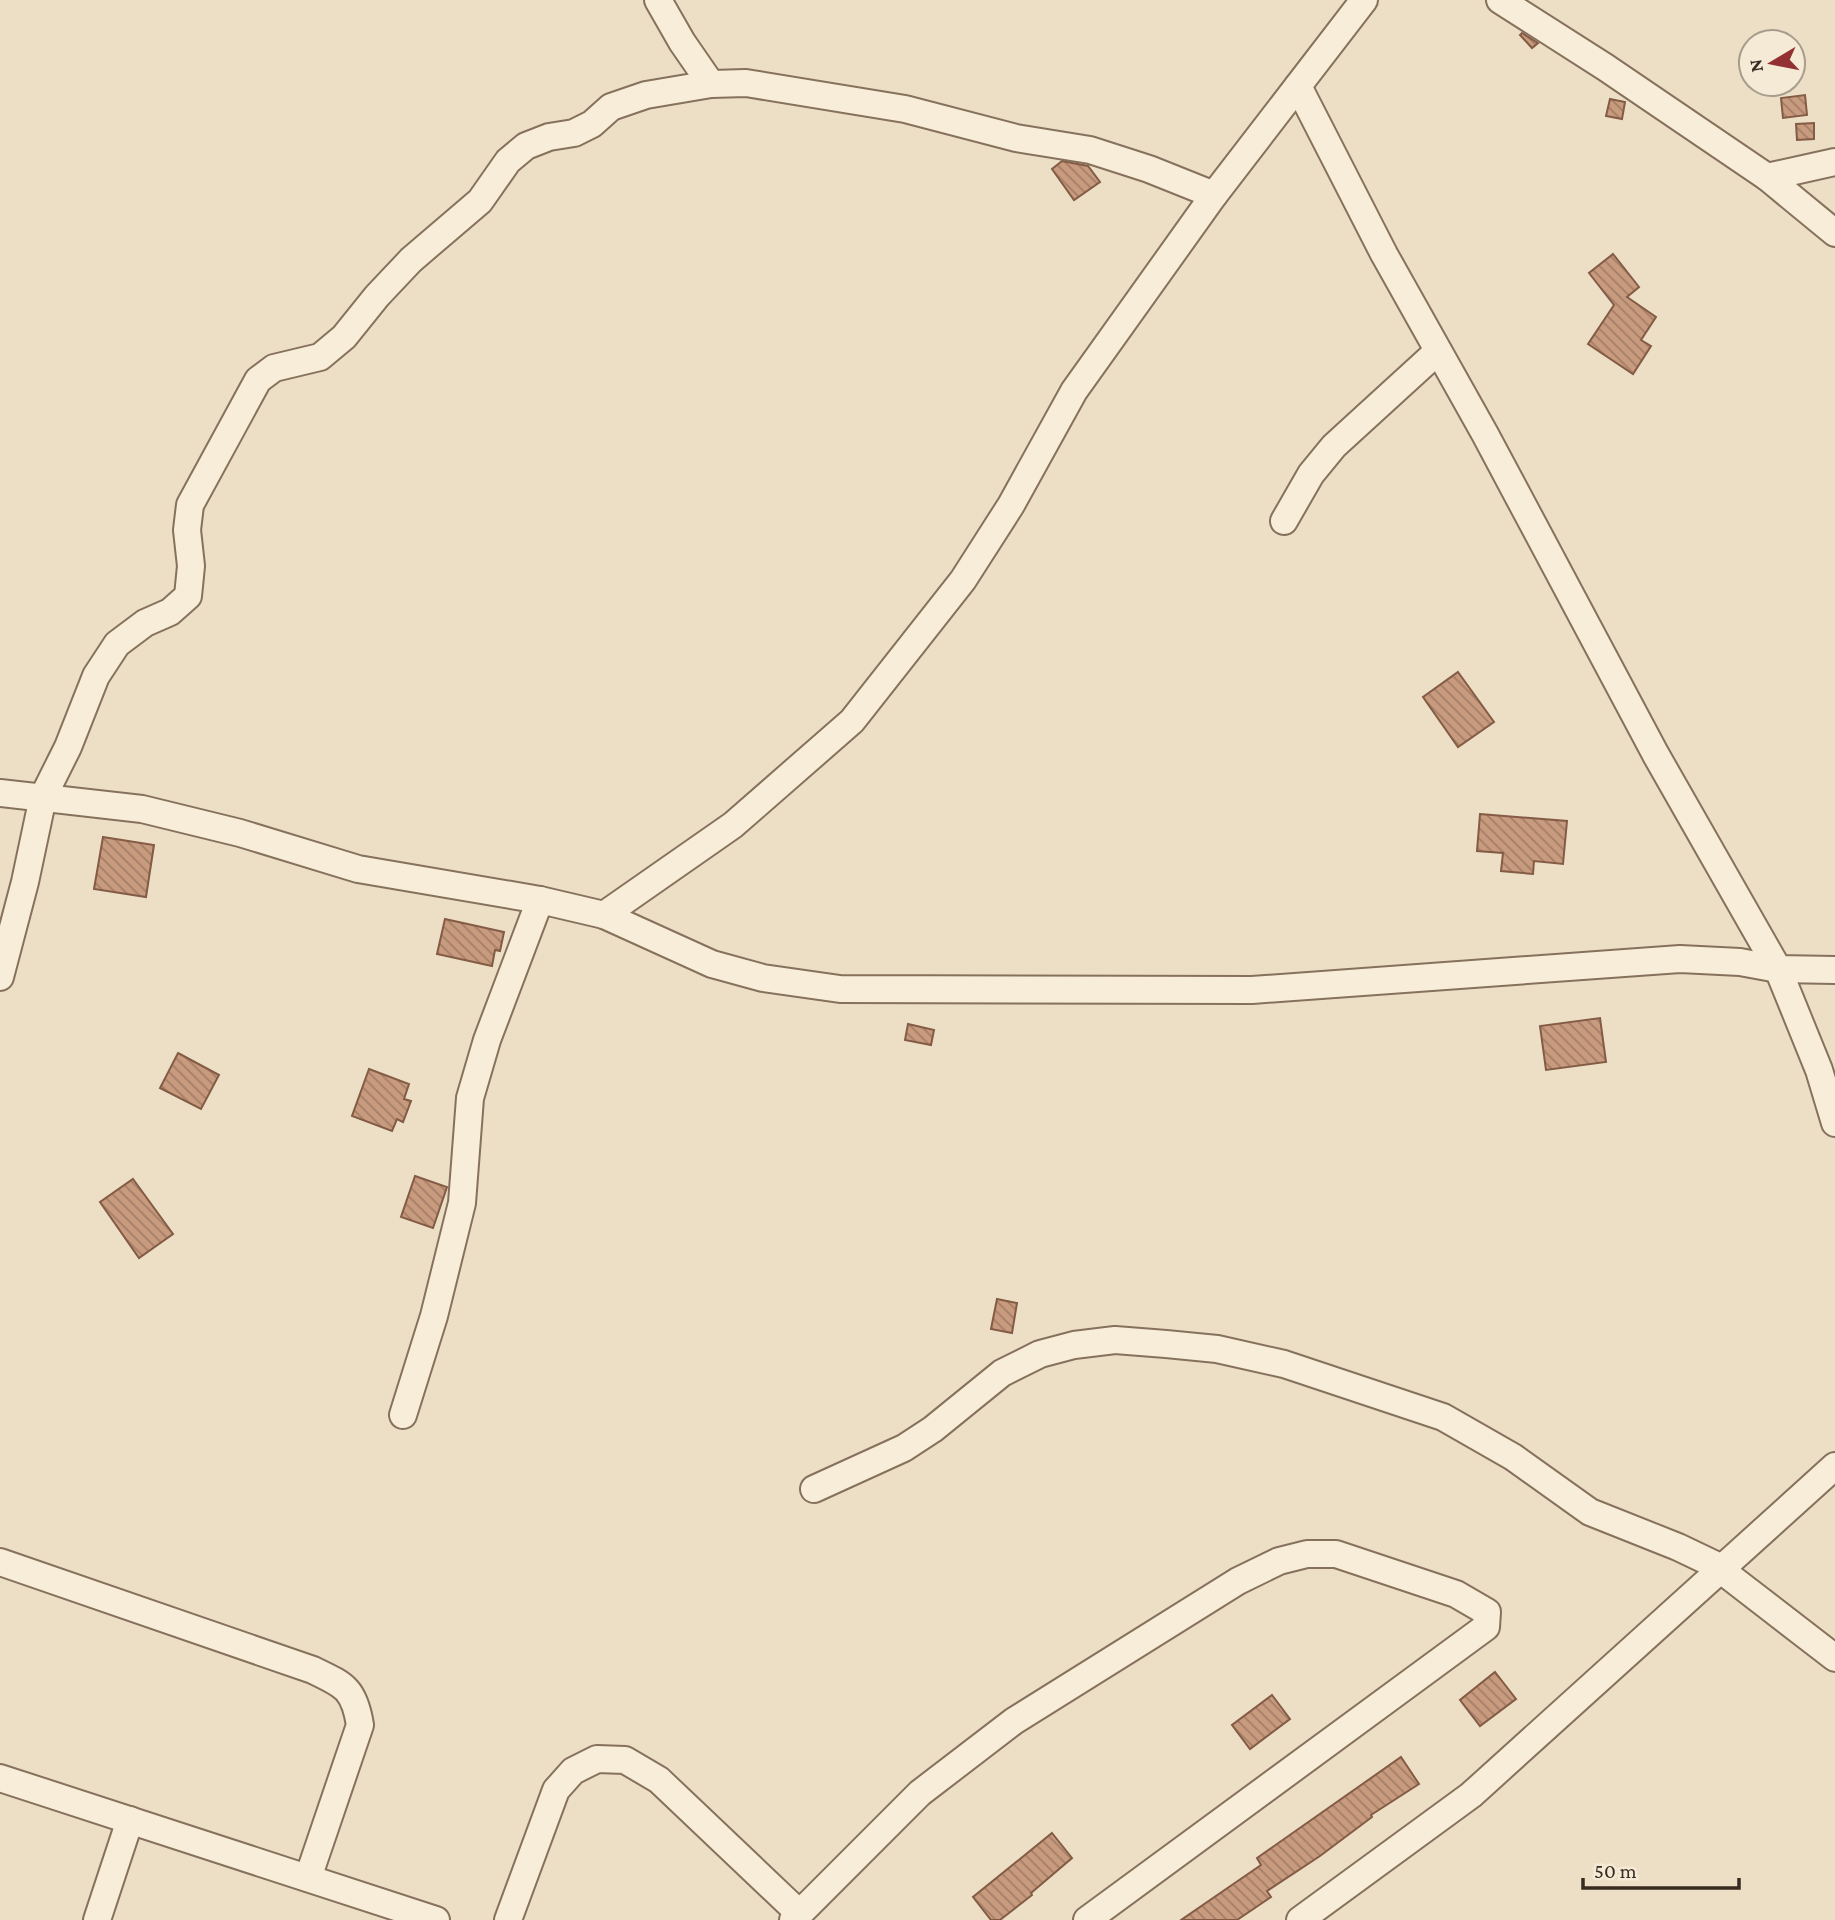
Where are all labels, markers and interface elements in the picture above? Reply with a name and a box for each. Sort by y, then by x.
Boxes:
north arrow [1737,28,1807,98]
text: N [1744,58,1767,74]
scale bar [1583,1846,1739,1890]
text: 50 m [1594,1859,1637,1883]

